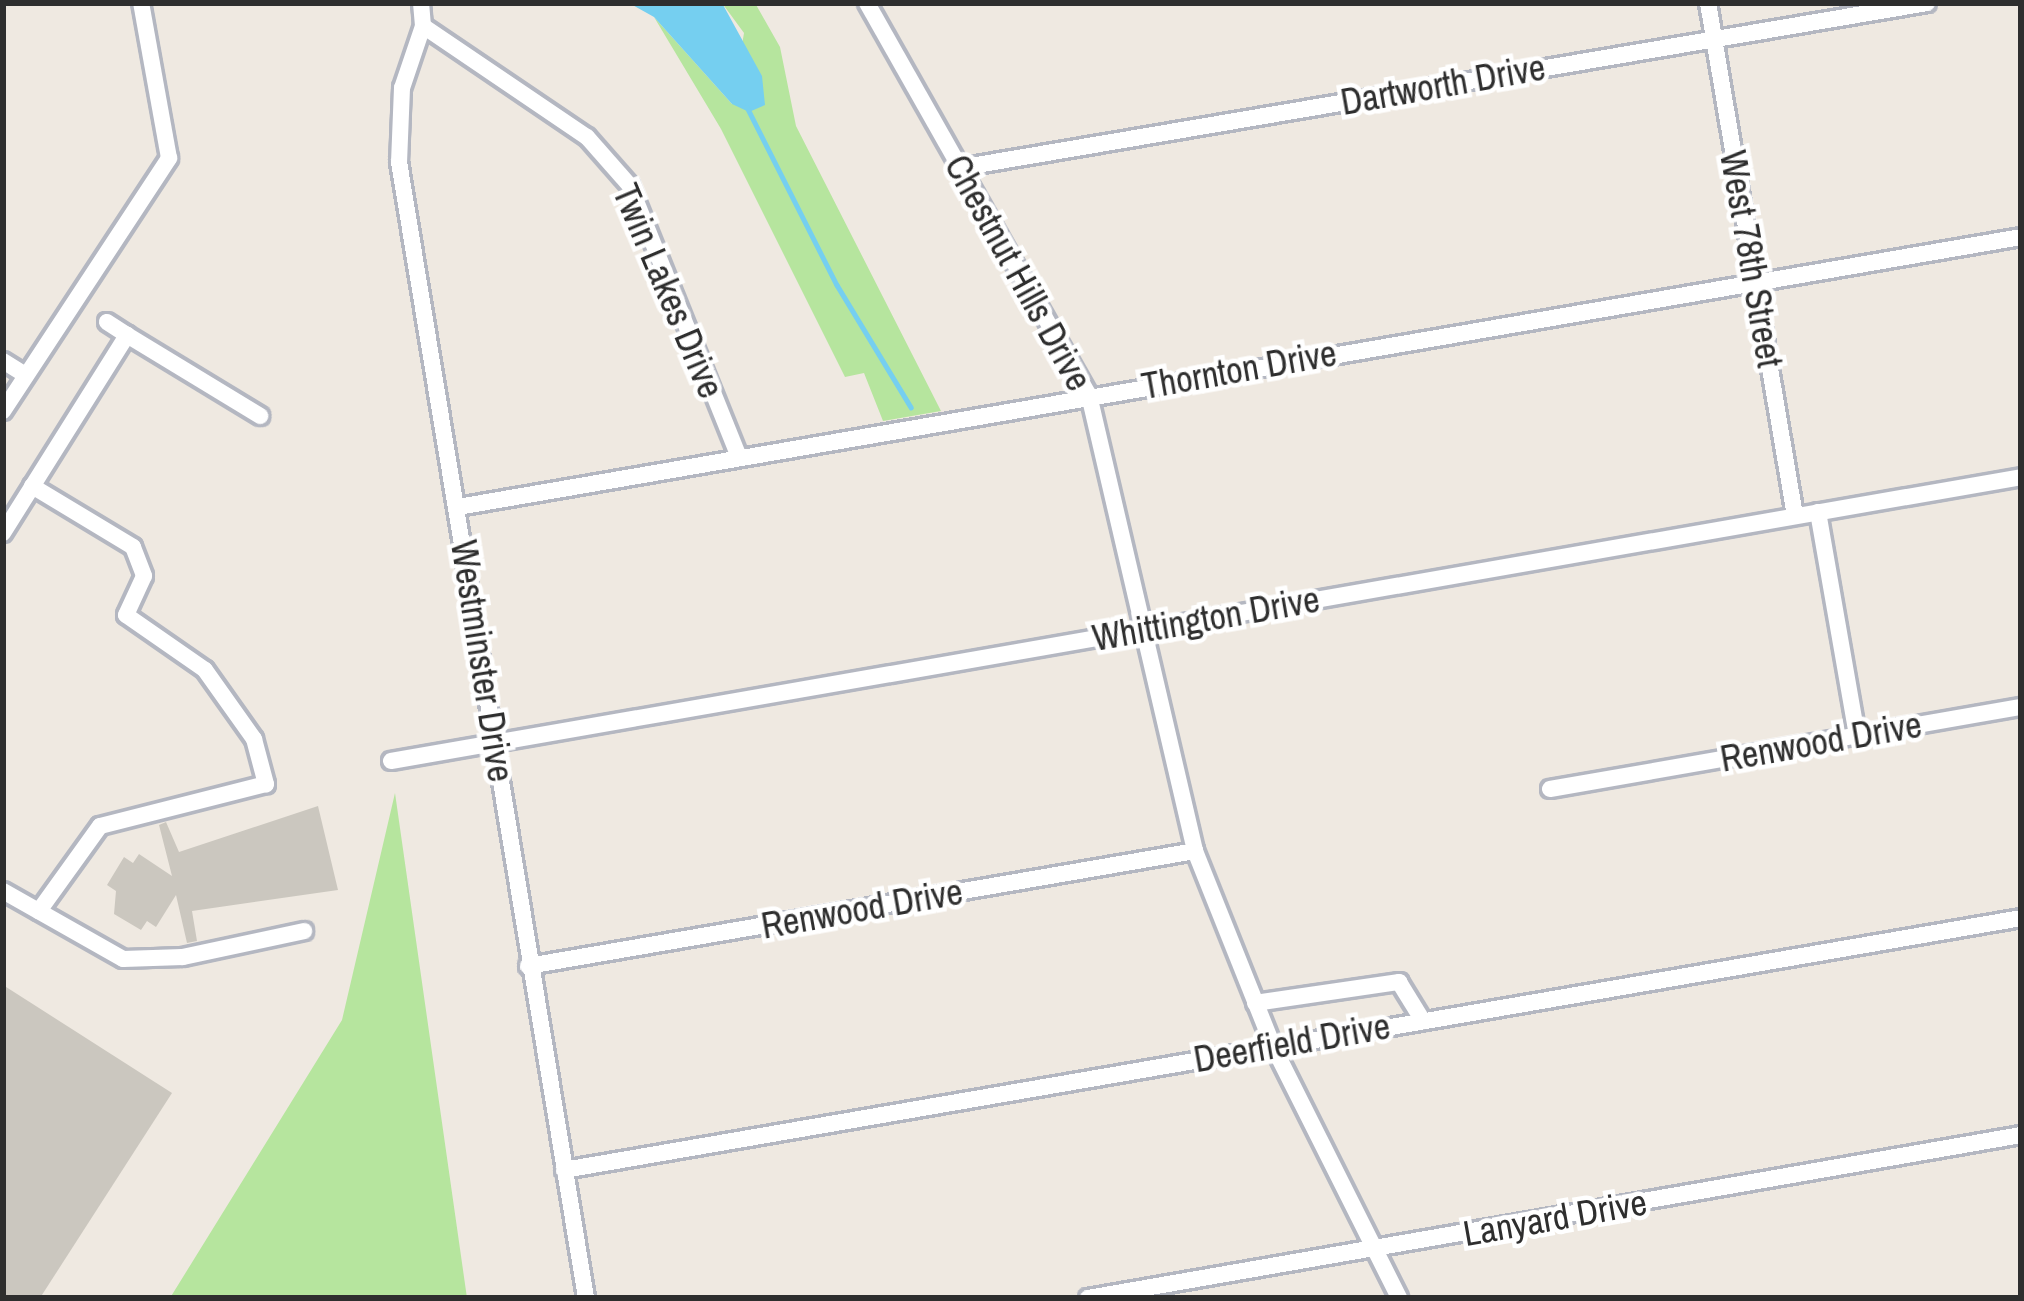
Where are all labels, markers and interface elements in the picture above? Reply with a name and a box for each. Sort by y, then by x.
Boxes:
street label: Dartworth Drive [1337,46,1549,124]
street label: West 78th Street [1711,147,1791,371]
street label: Chestnut Hills Drive [935,148,1101,398]
street label: Twin Lakes Drive [604,178,732,404]
street label: Thornton Drive [1138,332,1340,408]
street label: Westminster Drive [442,537,522,785]
street label: Whittington Drive [1089,578,1323,660]
street label: Renwood Drive [1717,703,1925,781]
street label: Renwood Drive [758,870,966,948]
street label: Deerfield Drive [1191,1004,1393,1082]
street label: Lanyard Drive [1460,1181,1650,1255]

